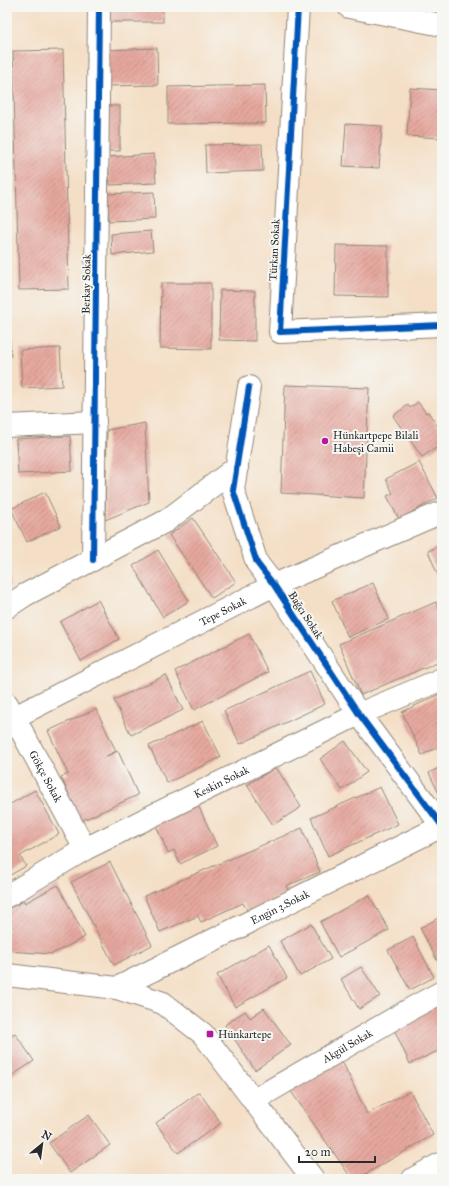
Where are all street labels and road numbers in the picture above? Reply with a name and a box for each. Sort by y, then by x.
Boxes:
street label: Türkan Sokak [266,218,283,281]
street label: Berkay Sokak [79,253,94,314]
street label: Bağcı Sokak [285,589,326,642]
street label: Tepe Sokak [197,594,249,629]
street label: Gökçe Sokak [26,748,65,805]
street label: Keskin Sokak [192,763,252,801]
street label: Engin 3.Sokak [249,887,312,927]
street label: Akgül Sokak [319,1026,376,1066]

